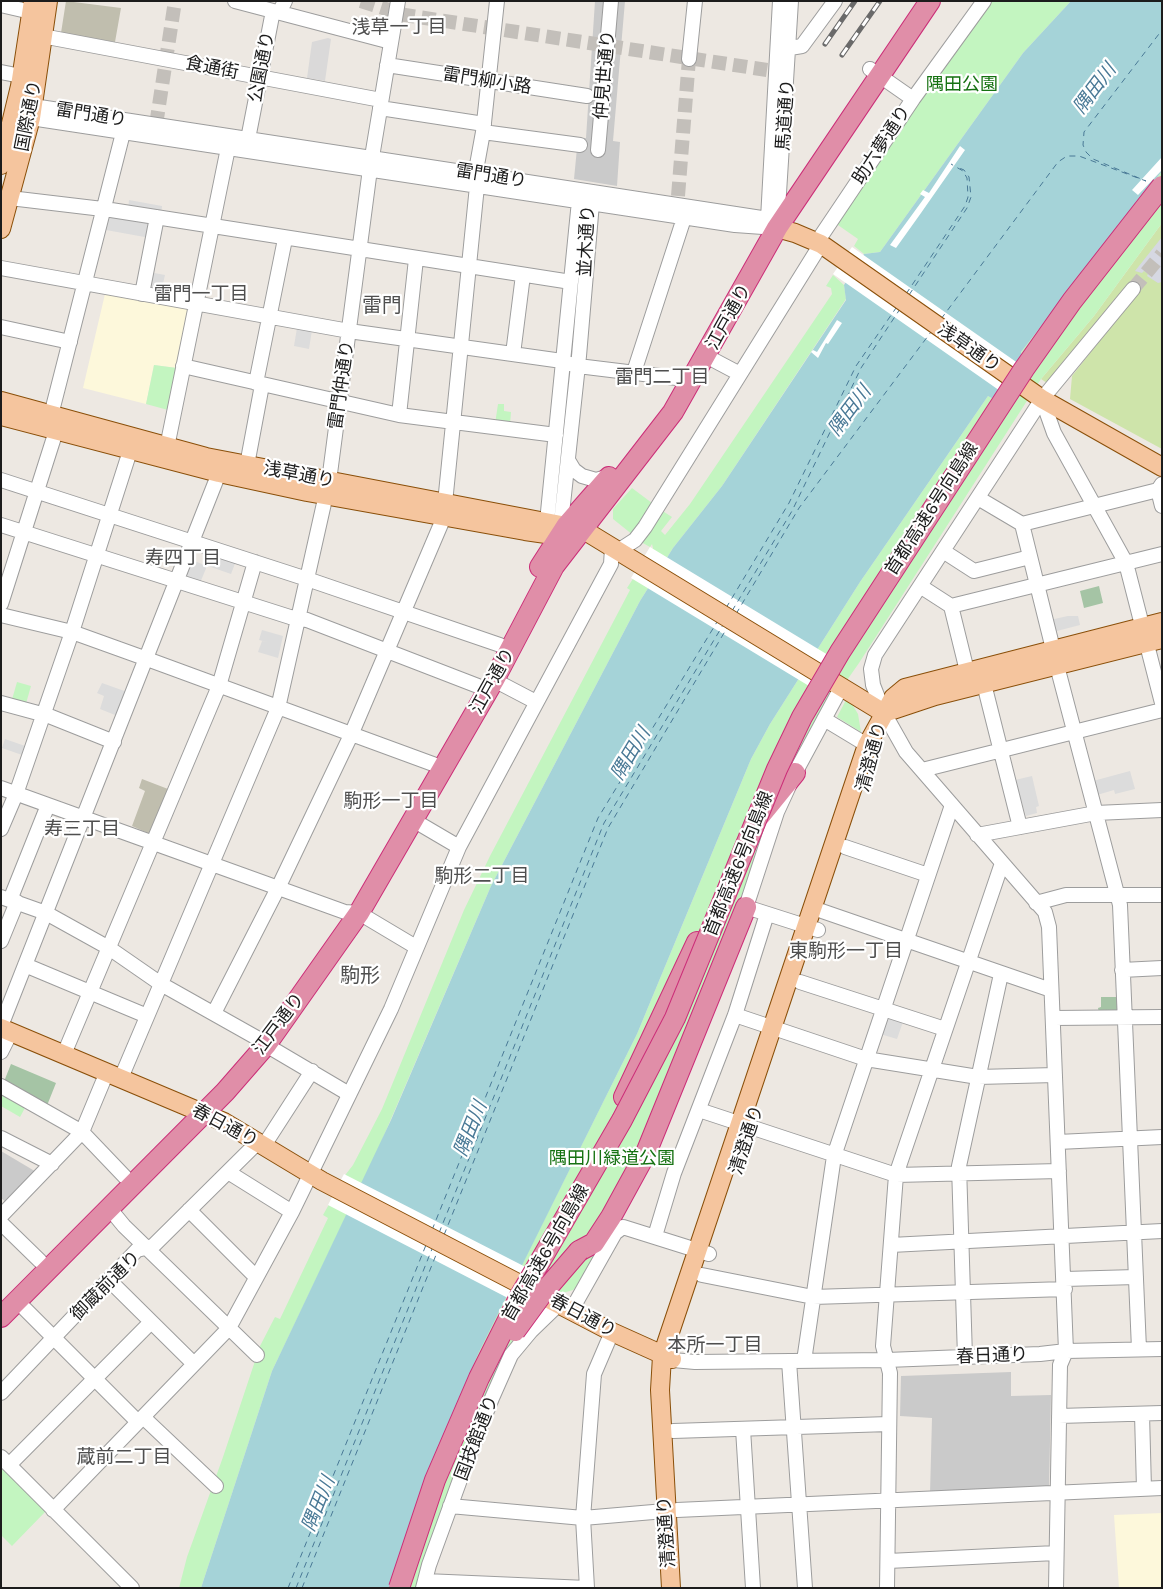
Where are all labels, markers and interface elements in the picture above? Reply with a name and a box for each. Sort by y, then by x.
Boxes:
district label: 浅草一丁目 [352,17,446,39]
street label: 仲見世通り [590,29,620,121]
street label: 公園通り [245,30,279,104]
street label: 食通街 [183,52,241,84]
water label: 隅田川 [1069,59,1121,119]
street label: 雷門柳小路 [441,63,533,99]
park label: 隅田公園 [926,74,998,96]
street label: 馬道通り [773,78,799,152]
street label: 国際通り [12,79,46,153]
street label: 雷門通り [54,99,128,131]
street label: 助六夢通り [848,101,916,189]
street label: 雷門通り [454,160,528,192]
street label: 並木通り [574,204,600,278]
street label: 江戸通り [702,280,756,354]
district label: 雷門一丁目 [154,284,248,306]
district label: 雷門 [362,294,402,318]
street label: 浅草通り [933,319,1005,377]
street label: 雷門仲通り [325,339,359,431]
district label: 雷門二丁目 [615,367,709,389]
water label: 隅田川 [824,381,876,441]
street label: 首都高速6号向島線 [881,438,983,580]
street label: 浅草通り [262,458,336,492]
district label: 寿四丁目 [145,548,221,570]
street label: 江戸通り [466,644,520,718]
street label: 清澄通り [852,719,892,795]
water label: 隅田川 [607,724,655,784]
street label: 首都高速6号向島線 [700,788,778,940]
district label: 駒形一丁目 [344,791,438,813]
district label: 寿三丁目 [44,819,120,841]
district label: 駒形二丁目 [435,866,529,888]
district label: 東駒形一丁目 [789,941,903,963]
district label: 駒形 [340,964,380,988]
street label: 江戸通り [249,989,309,1059]
water label: 隅田川 [450,1098,492,1160]
street label: 春日通り [188,1100,262,1152]
street label: 清澄通り [726,1102,768,1178]
park label: 隅田川緑道公園 [549,1148,675,1170]
street label: 首都高速6号向島線 [498,1181,594,1325]
street label: 御蔵前通り [67,1247,145,1325]
street label: 春日通り [546,1290,620,1342]
district label: 本所一丁目 [668,1335,762,1357]
street label: 春日通り [956,1344,1028,1368]
street label: 国技館通り [451,1392,503,1484]
district label: 蔵前二丁目 [77,1447,171,1469]
water label: 隅田川 [298,1473,340,1535]
street label: 清澄通り [654,1495,680,1569]

